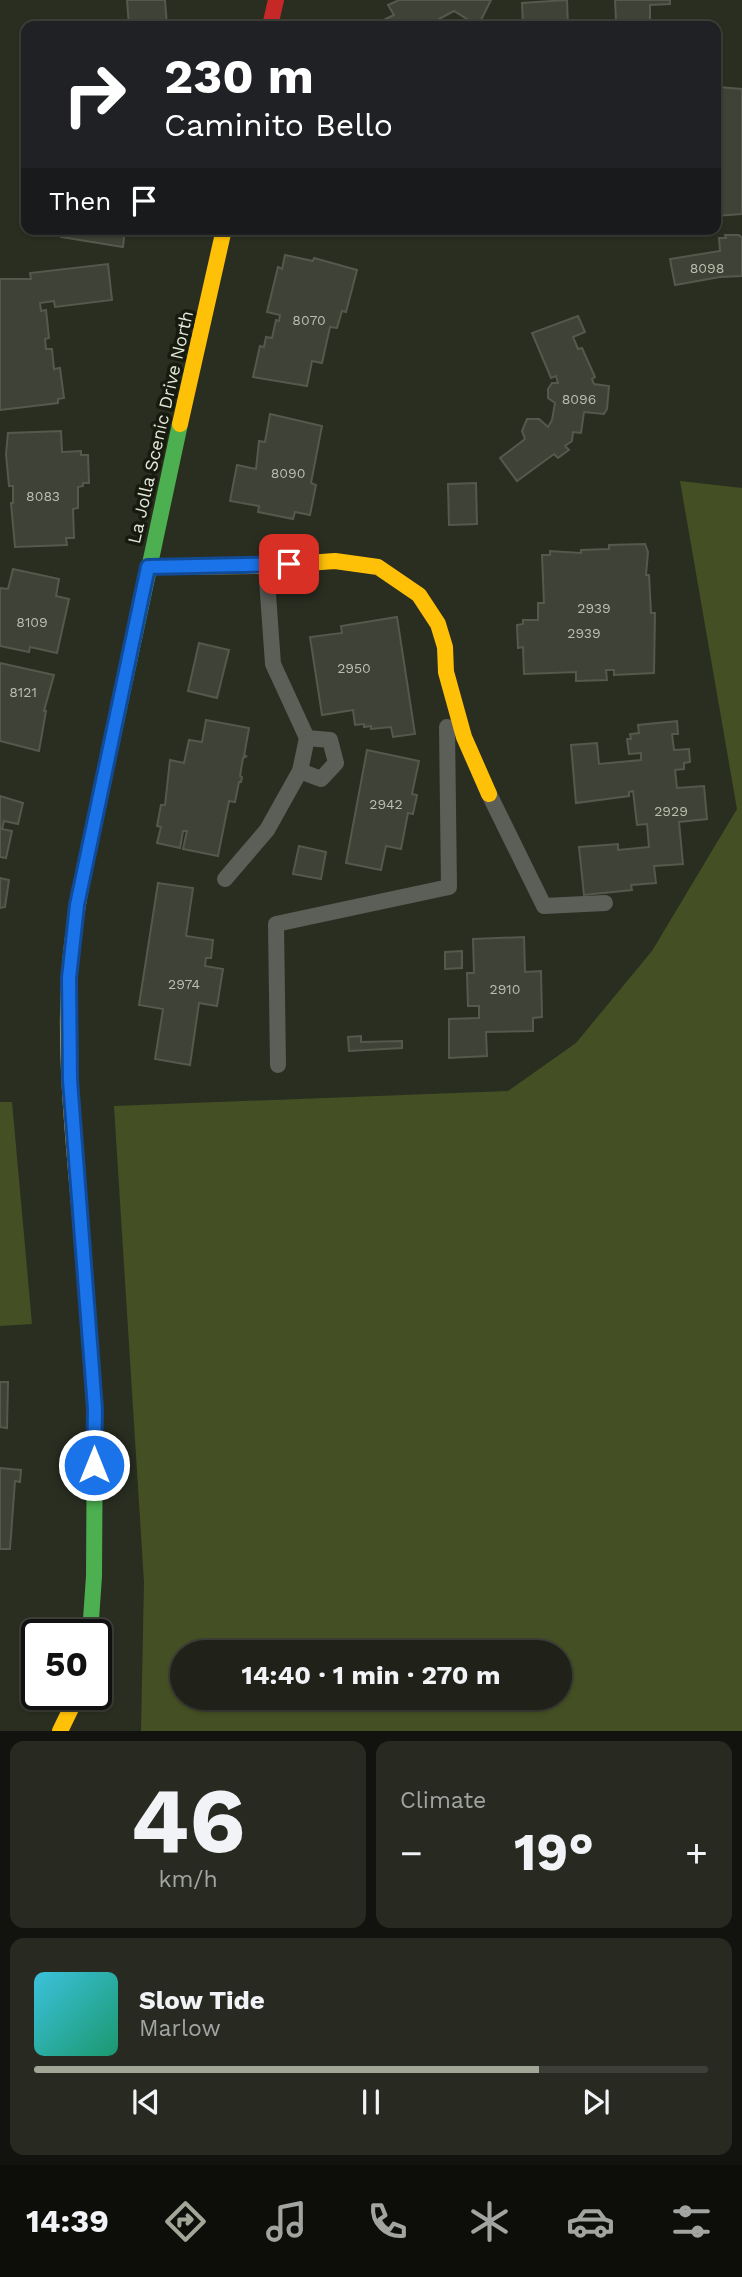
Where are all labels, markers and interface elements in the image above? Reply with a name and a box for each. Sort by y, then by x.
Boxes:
text: 230 m [164,47,314,105]
icon: right [49,49,140,140]
text: Caminito Bello [164,106,393,144]
icon: arrive [125,182,163,220]
text: Then [49,186,111,216]
house number: 8098 [690,260,724,276]
street label: La Jolla Scenic Drive North [123,308,197,546]
house number: 8070 [292,312,326,328]
house number: 8096 [562,391,596,407]
house number: 8090 [271,465,305,481]
house number: 8083 [26,488,60,504]
pin [259,534,319,594]
icon: arrive [270,545,308,583]
house number: 2939 [577,600,611,616]
house number: 8109 [16,614,48,630]
house number: 2939 [567,625,601,641]
house number: 2950 [337,660,371,676]
house number: 8121 [9,684,37,700]
house number: 2942 [369,796,403,812]
house number: 2929 [654,803,688,819]
house number: 2974 [168,976,200,992]
house number: 2910 [490,981,520,997]
position arrow [57,1428,131,1502]
speed limit sign: 50 [21,1619,112,1710]
text: 14:40 · 1 min · 270 m [242,1660,500,1690]
text: 46 [131,1767,245,1874]
text: Climate [400,1787,486,1814]
text: 19° [514,1822,594,1883]
text: − [400,1831,423,1875]
text: + [685,1831,708,1875]
text: km/h [158,1866,218,1893]
text: Slow Tide [139,1985,265,2015]
text: Marlow [139,2015,221,2042]
icon: previous [127,2083,165,2121]
icon: pause [352,2083,390,2121]
icon: next [577,2083,615,2121]
icon: directions [161,2197,210,2246]
icon: music [262,2197,311,2246]
icon: phone [363,2197,412,2246]
icon: climate [465,2197,514,2246]
icon: car [566,2197,615,2246]
icon: filters [667,2197,716,2246]
text: 14:39 [26,2202,109,2240]

